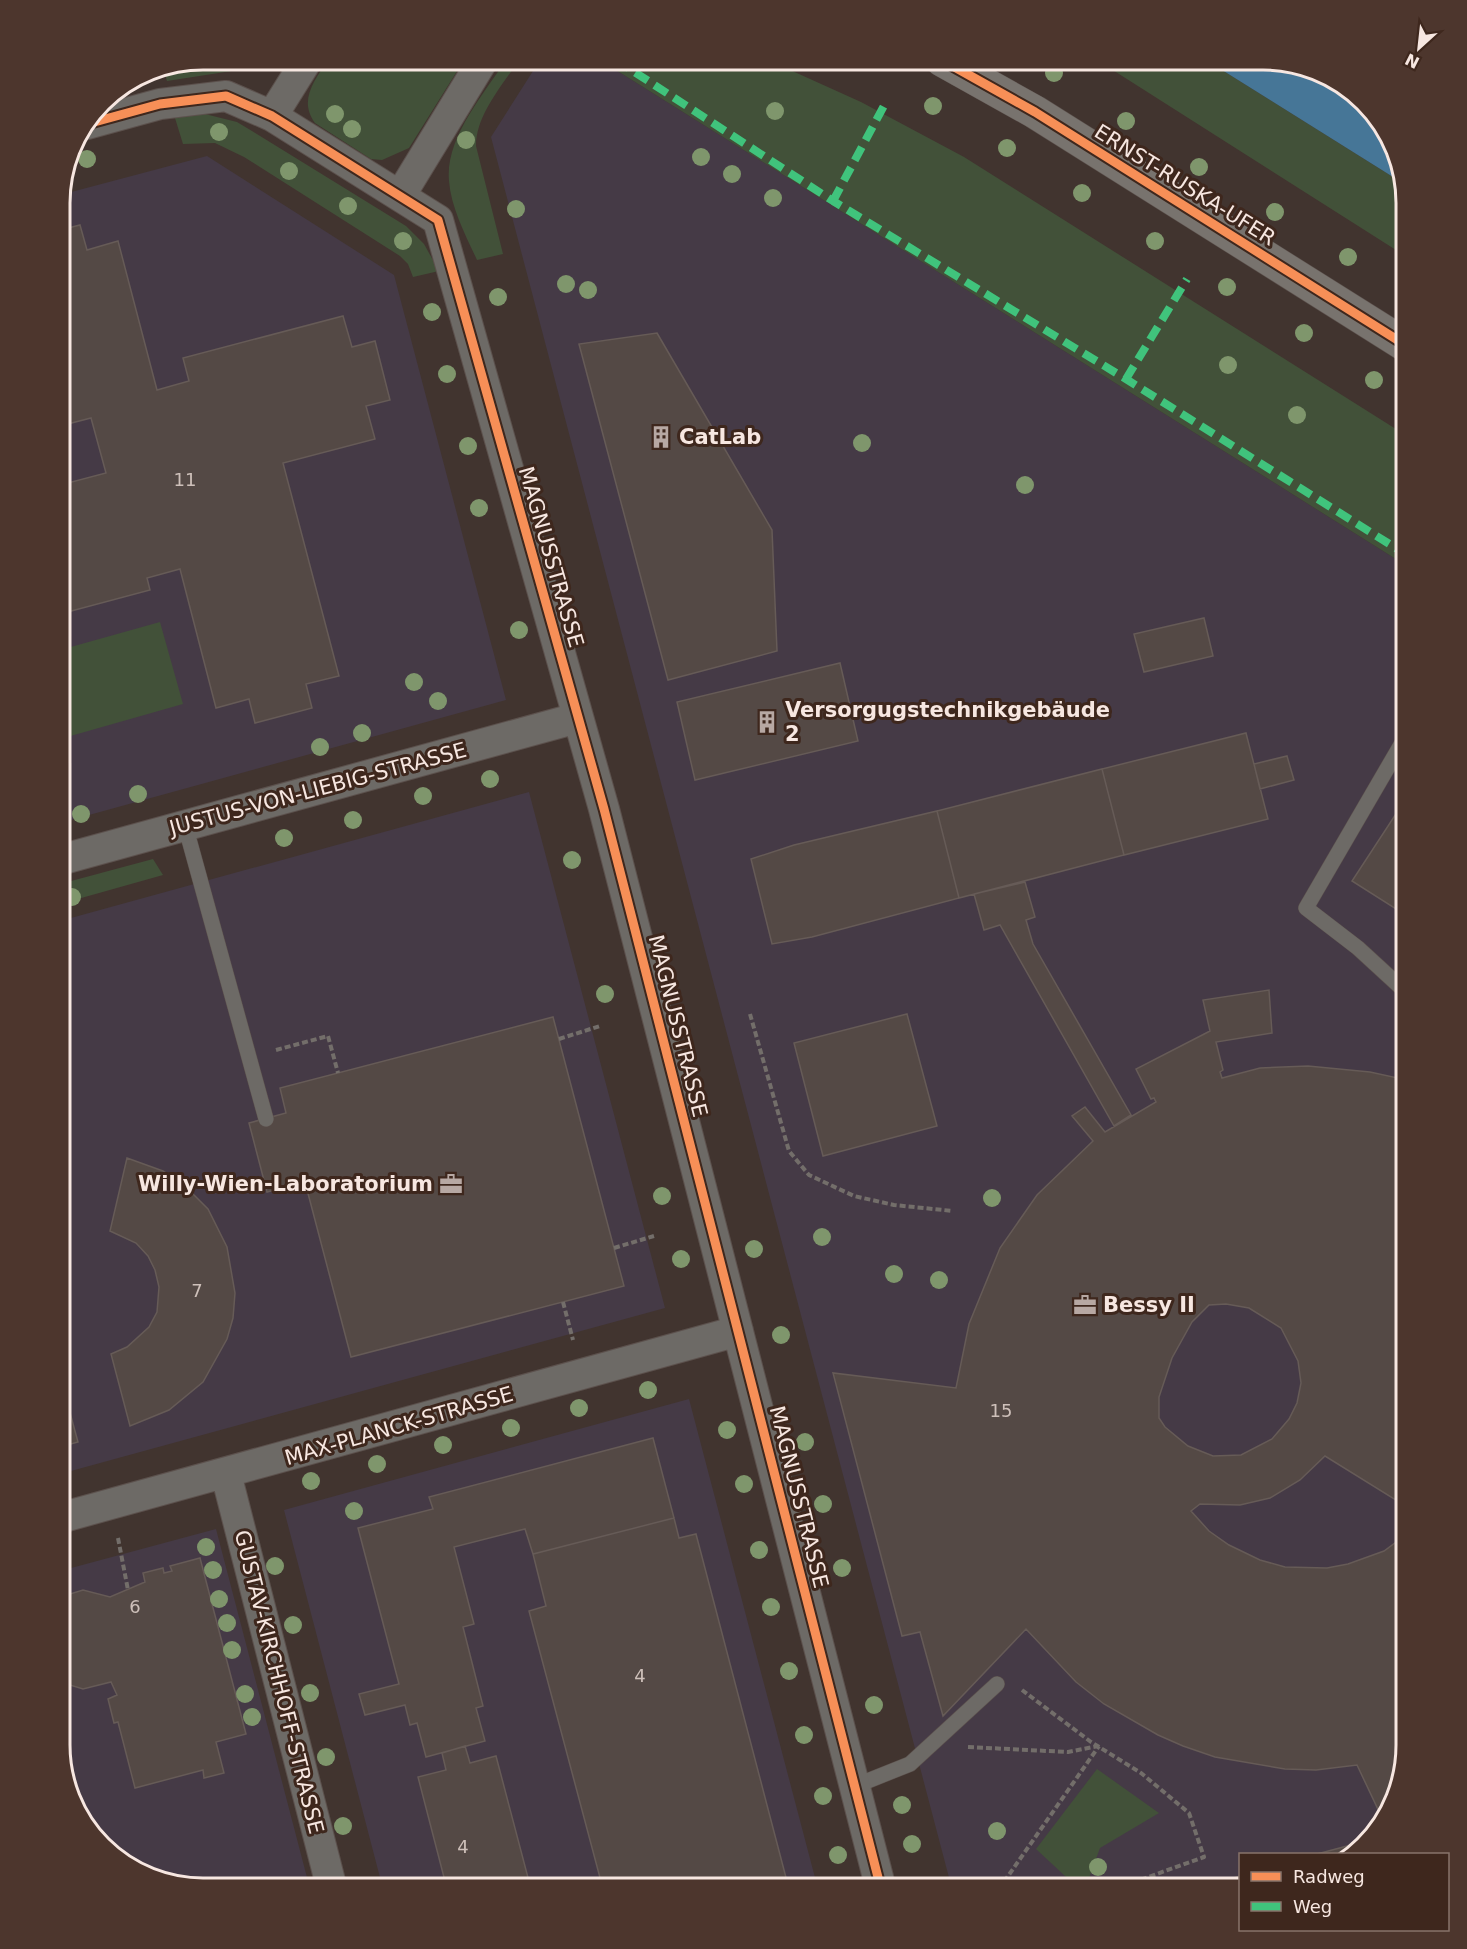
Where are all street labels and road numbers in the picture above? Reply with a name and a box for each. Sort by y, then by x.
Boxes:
street label: ERNST-RUSKA-UFER [1090,119,1280,251]
street label: MAGNUSSTRASSE [514,464,588,650]
street label: JUSTUS-VON-LIEBIG-STRASSE [165,738,469,841]
street label: MAGNUSSTRASSE [644,932,712,1120]
street label: MAX-PLANCK-STRASSE [282,1382,516,1470]
street label: MAGNUSSTRASSE [765,1403,833,1591]
street label: GUSTAV-KIRCHHOFF-STRASSE [230,1528,328,1836]

